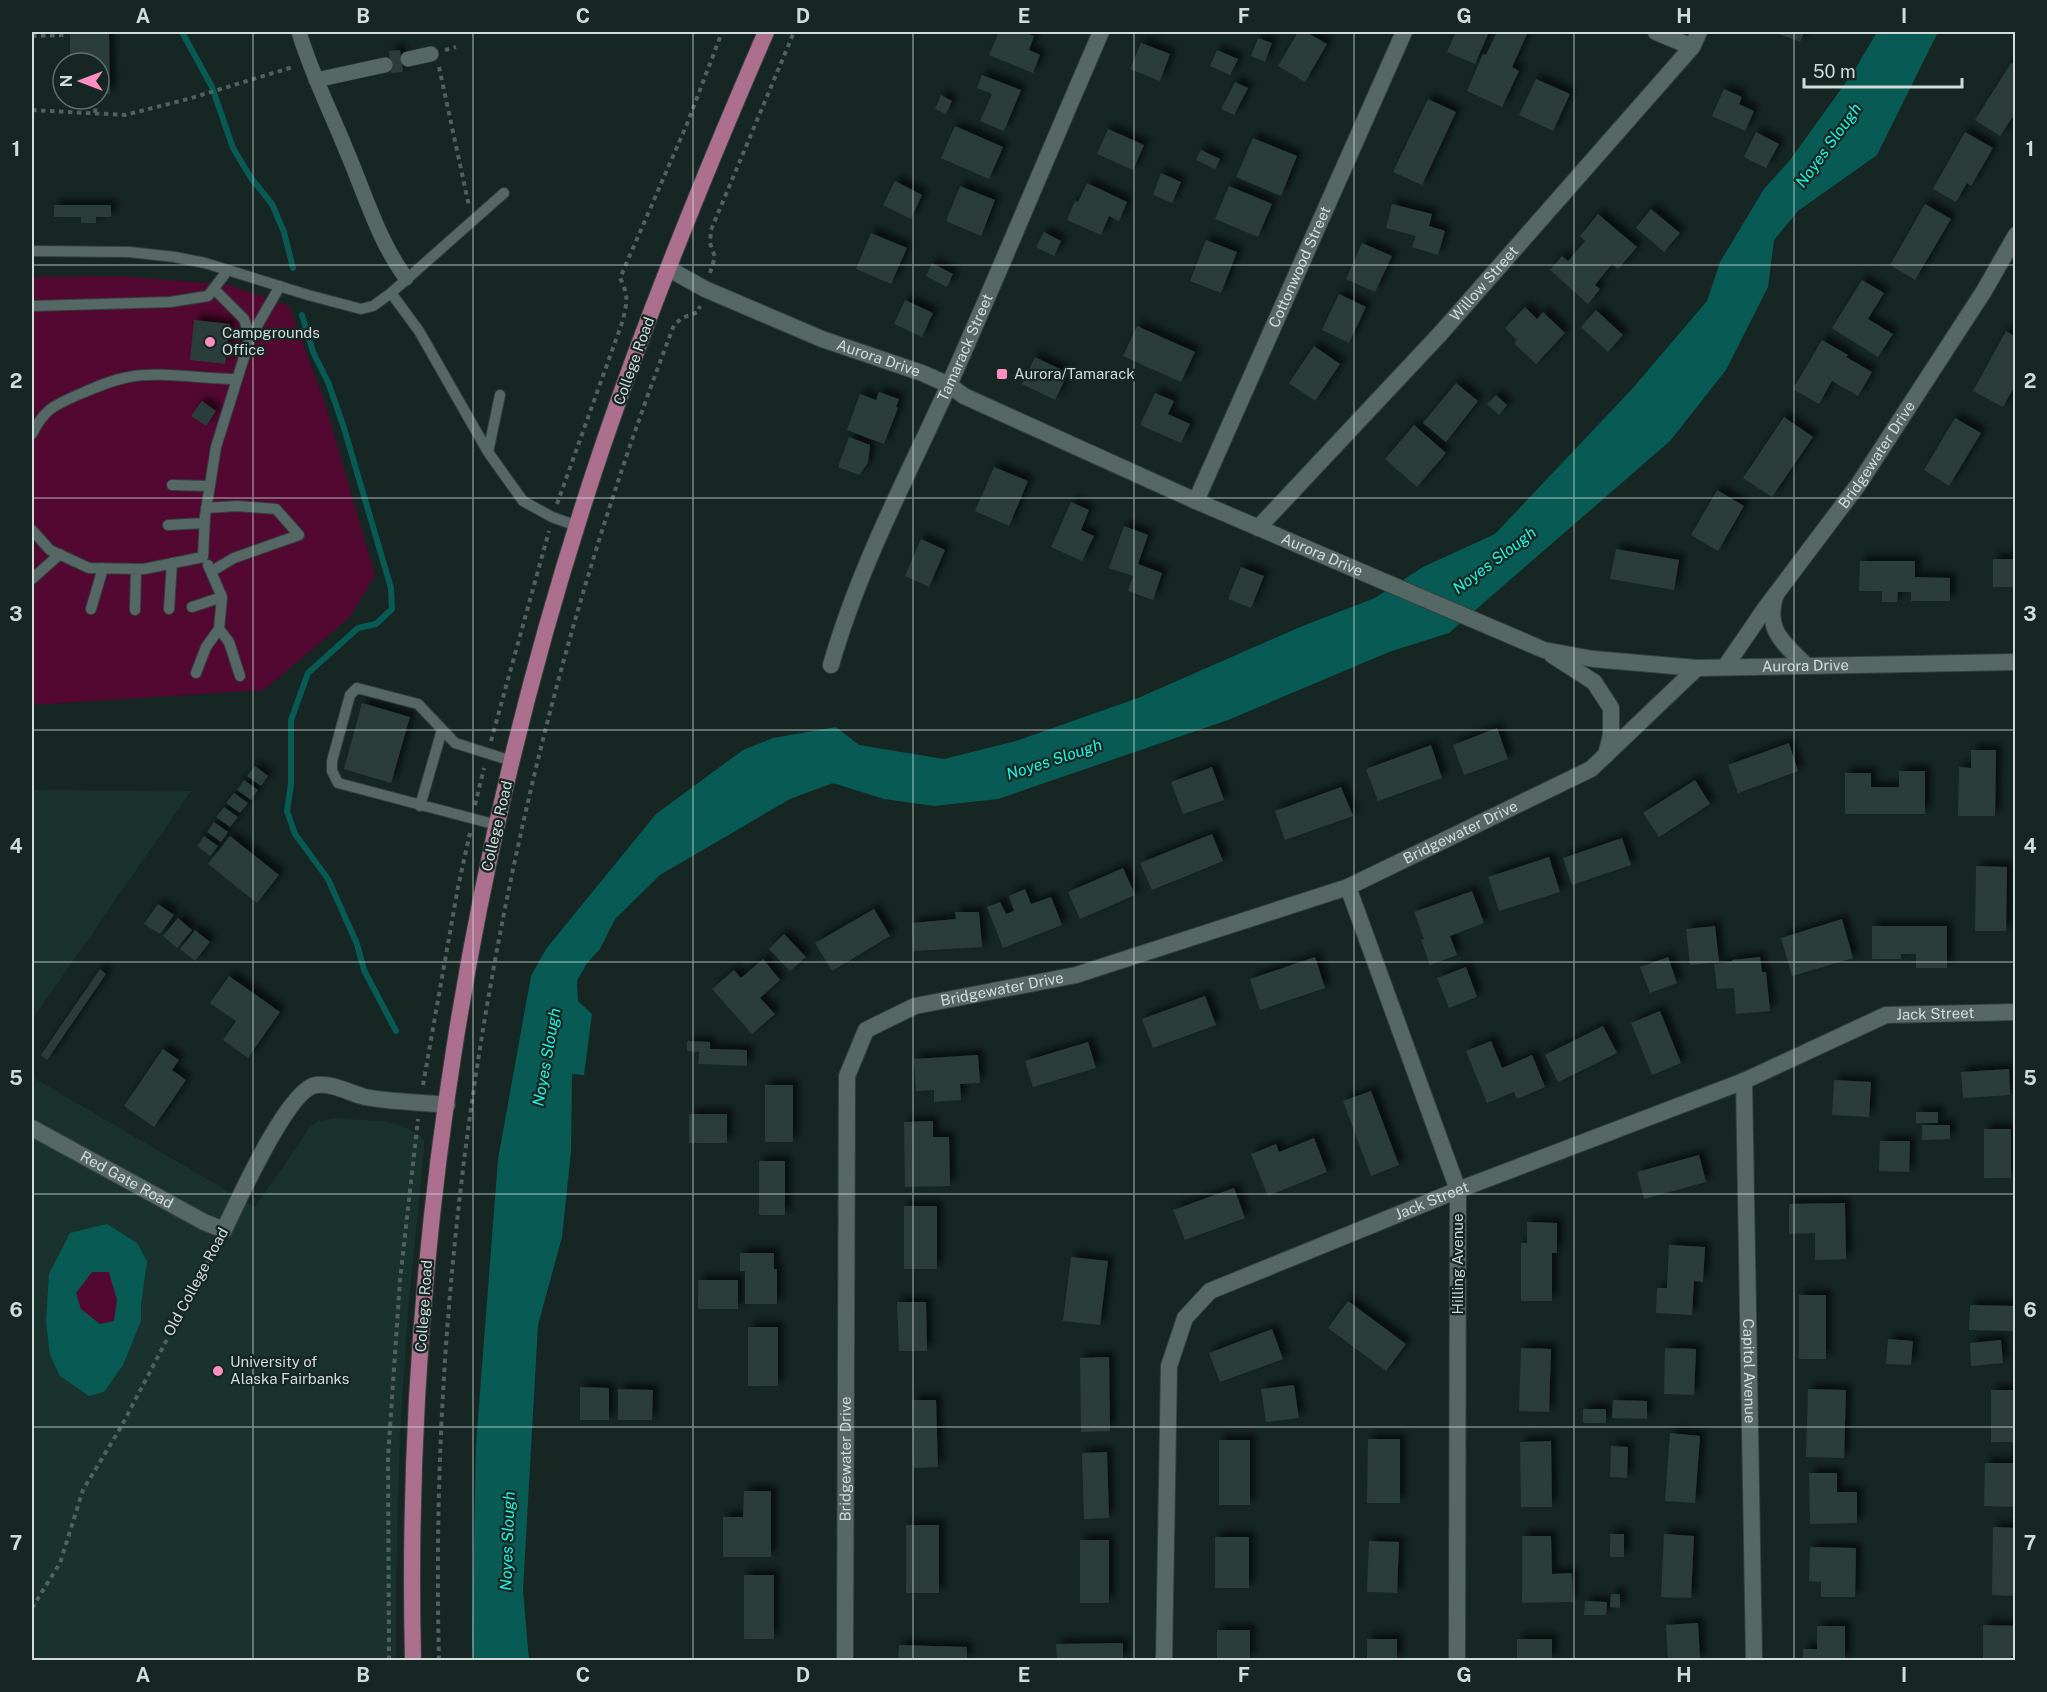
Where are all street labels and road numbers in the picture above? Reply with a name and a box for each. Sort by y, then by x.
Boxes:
street label: Cottonwood Street [1265,203,1334,330]
street label: Willow Street [1446,242,1521,324]
street label: Tamarack Street [934,291,996,404]
street label: College Road [610,315,657,407]
street label: Aurora Drive [835,336,923,380]
street label: Bridgewater Drive [1835,398,1918,511]
street label: Aurora Drive [1279,530,1366,579]
street label: Aurora Drive [1762,656,1849,675]
street label: College Road [478,779,515,873]
street label: Bridgewater Drive [1400,797,1520,867]
street label: Bridgewater Drive [939,969,1065,1009]
street label: Jack Street [1896,1004,1975,1023]
street label: Red Gate Road [78,1147,176,1212]
street label: Jack Street [1392,1178,1471,1223]
street label: Hilling Avenue [1449,1213,1466,1315]
street label: Old College Road [160,1225,231,1339]
street label: College Road [412,1259,435,1353]
street label: Capitol Avenue [1740,1318,1759,1424]
street label: Bridgewater Drive [836,1396,854,1522]

